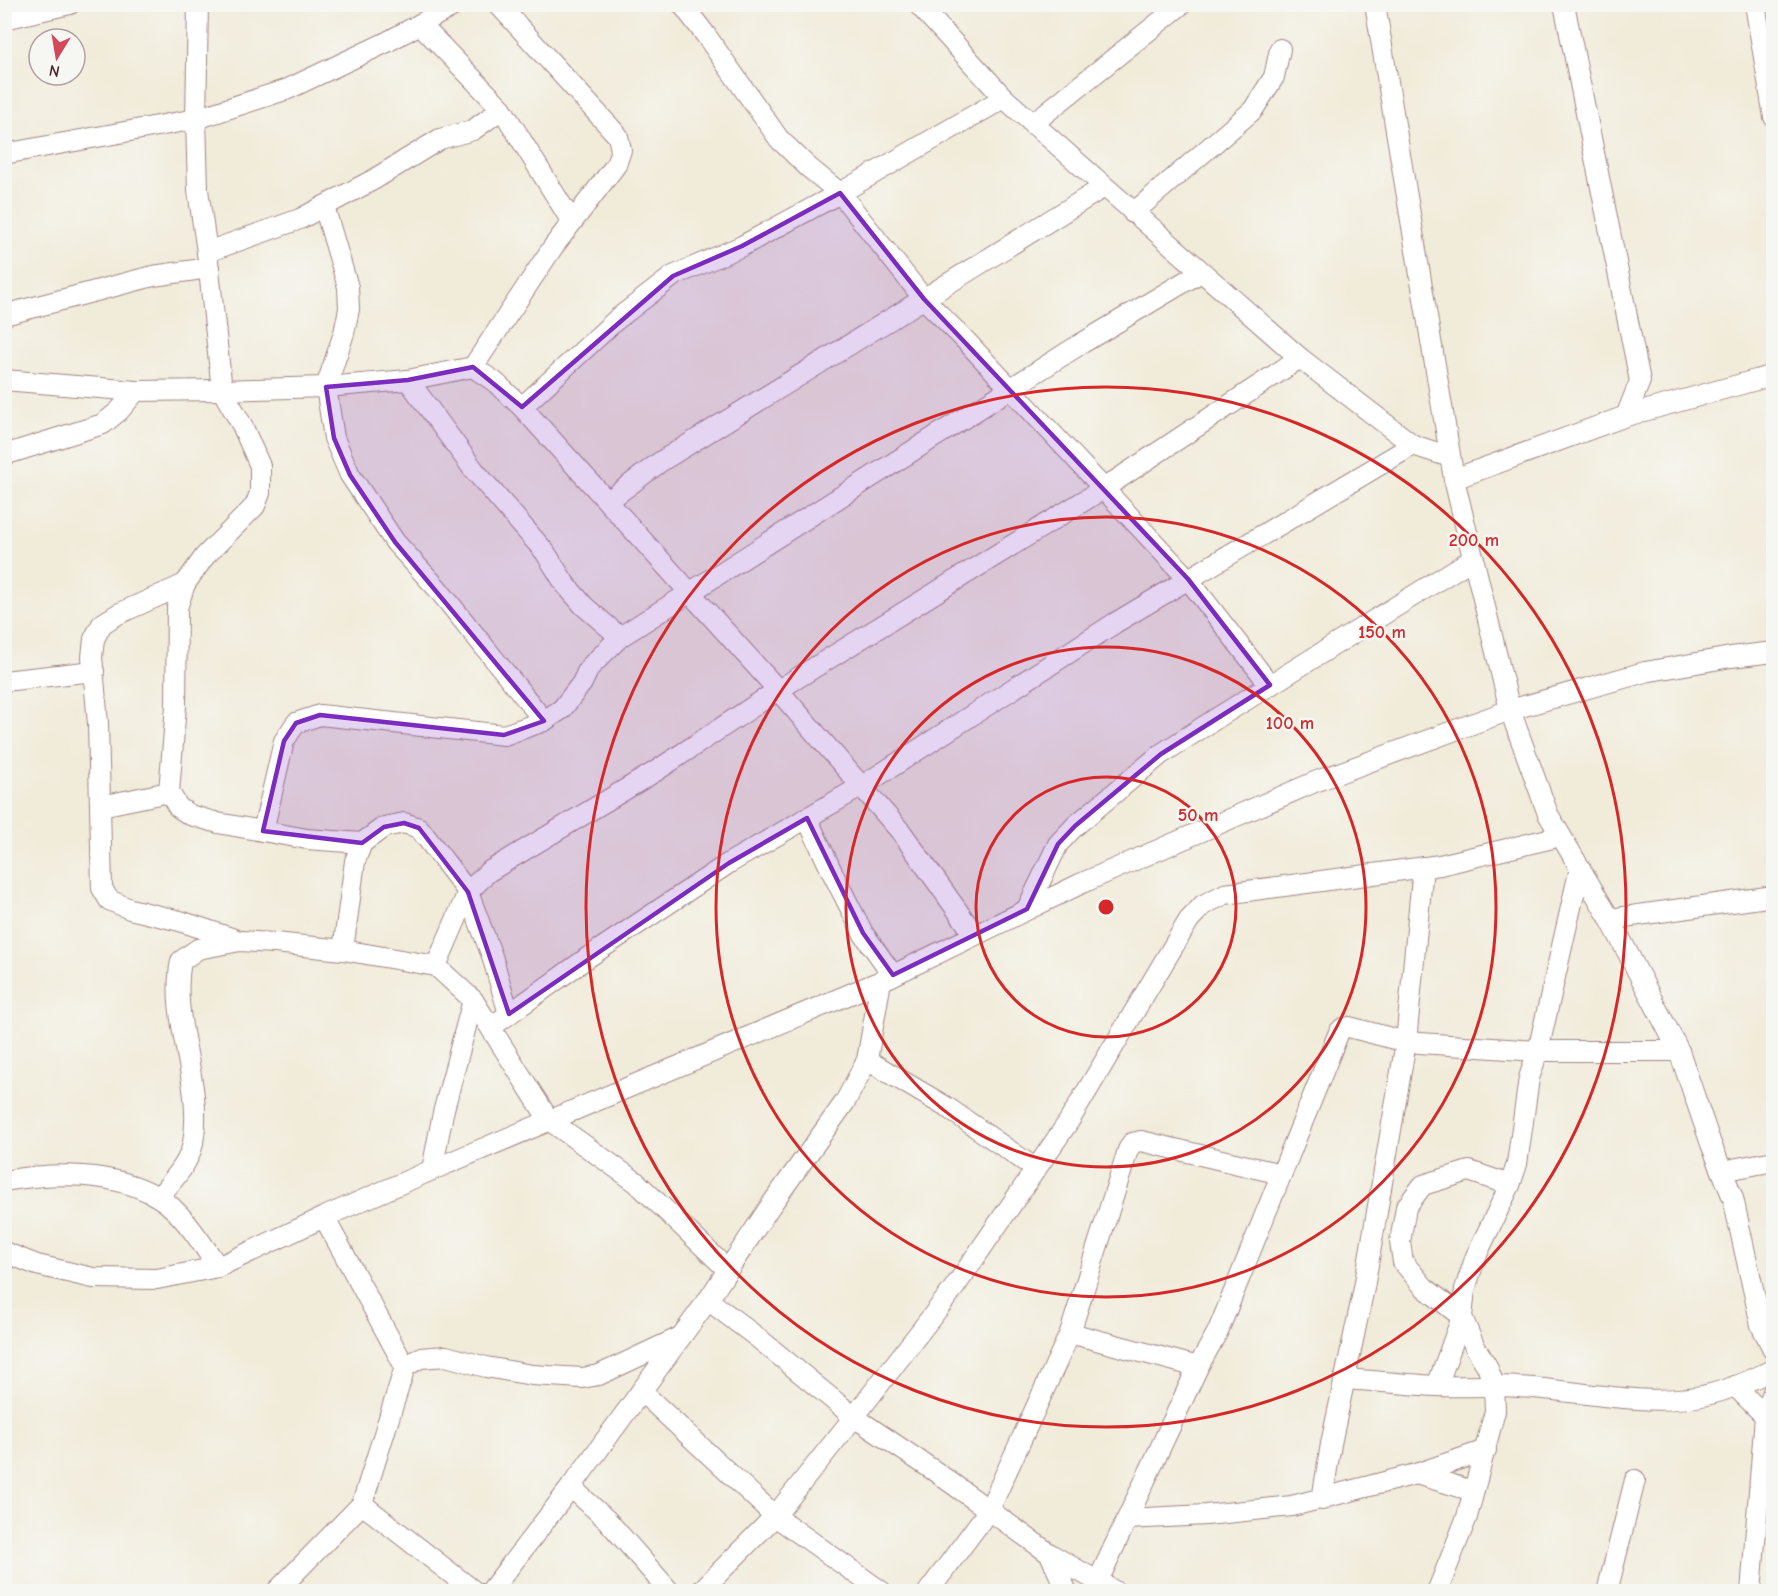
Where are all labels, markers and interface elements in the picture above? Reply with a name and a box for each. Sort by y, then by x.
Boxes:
north arrow [27,27,87,87]
text: N [47,61,61,81]
text: 200 m [1449,530,1499,551]
text: 150 m [1358,622,1406,643]
text: 100 m [1266,713,1314,734]
text: 50 m [1178,805,1218,826]
centre of rings [1096,897,1116,917]

